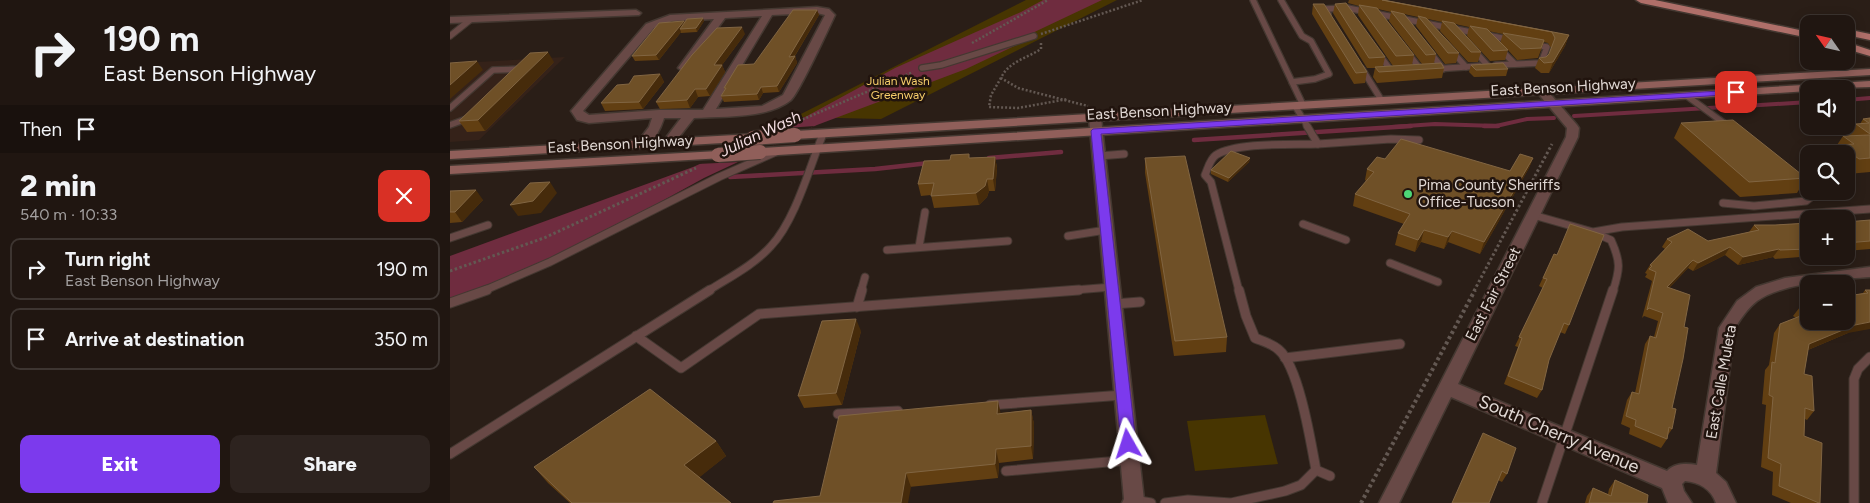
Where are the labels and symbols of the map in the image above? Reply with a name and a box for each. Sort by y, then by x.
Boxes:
north arrow [1800,15,1855,70]
pin [1715,71,1757,113]
park label: Julian Wash Greenway [866,74,930,102]
street label: East Benson Highway [1490,74,1636,100]
street label: East Benson Highway [1086,98,1232,124]
water label: Julian Wash [716,106,804,161]
street label: East Benson Highway [547,131,693,157]
place label: Pima County Sheriffs Office-Tucson [1418,176,1560,211]
marker: Pima County Sheriffs Office-Tucson [1402,188,1414,200]
street label: East Fair Street [1462,244,1525,344]
street label: East Calle Muleta [1702,323,1740,441]
street label: South Cherry Avenue [1475,390,1643,478]
position arrow [1101,417,1153,469]

